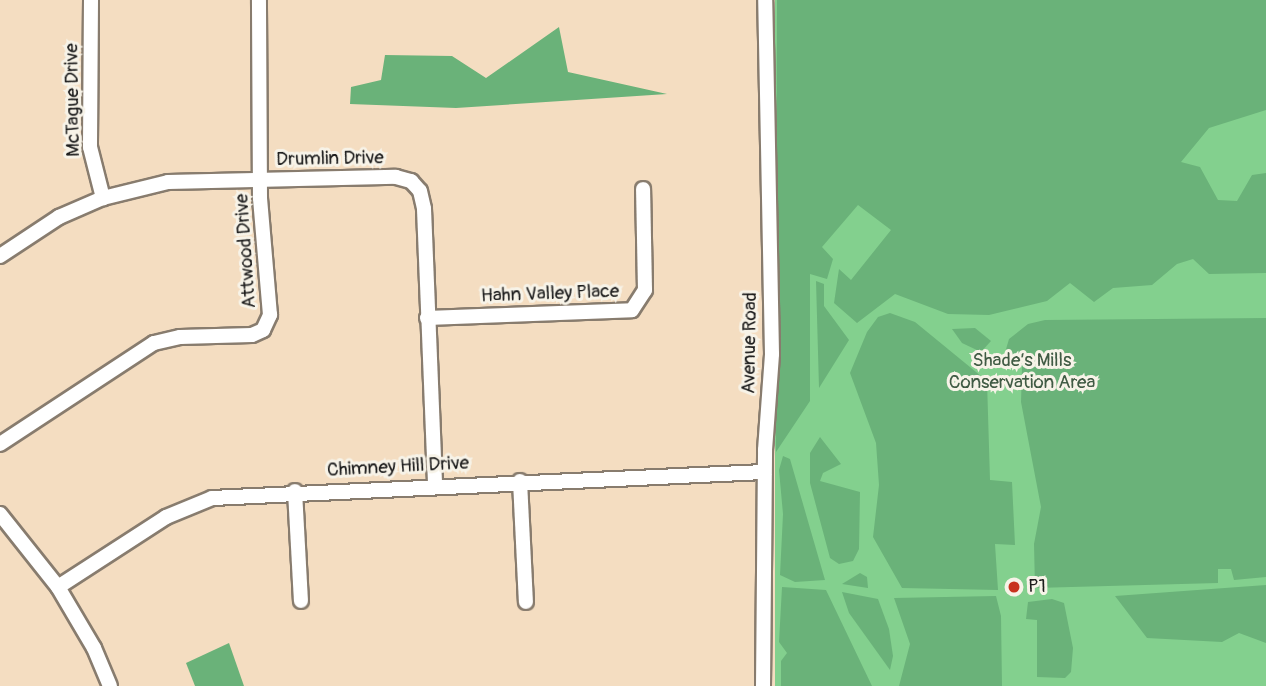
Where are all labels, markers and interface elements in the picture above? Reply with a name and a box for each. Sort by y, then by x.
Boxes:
street label: McTague Drive [61,43,85,157]
street label: Drumlin Drive [276,147,384,171]
street label: Attwood Drive [231,193,261,309]
street label: Hahn Valley Place [480,280,620,308]
street label: Avenue Road [738,292,762,394]
park label: Shade’s Mills Conservation Area [949,350,1095,394]
street label: Chimney Hill Drive [326,452,470,482]
place label: P1 [1028,576,1046,598]
marker: P1 [1006,579,1022,595]

